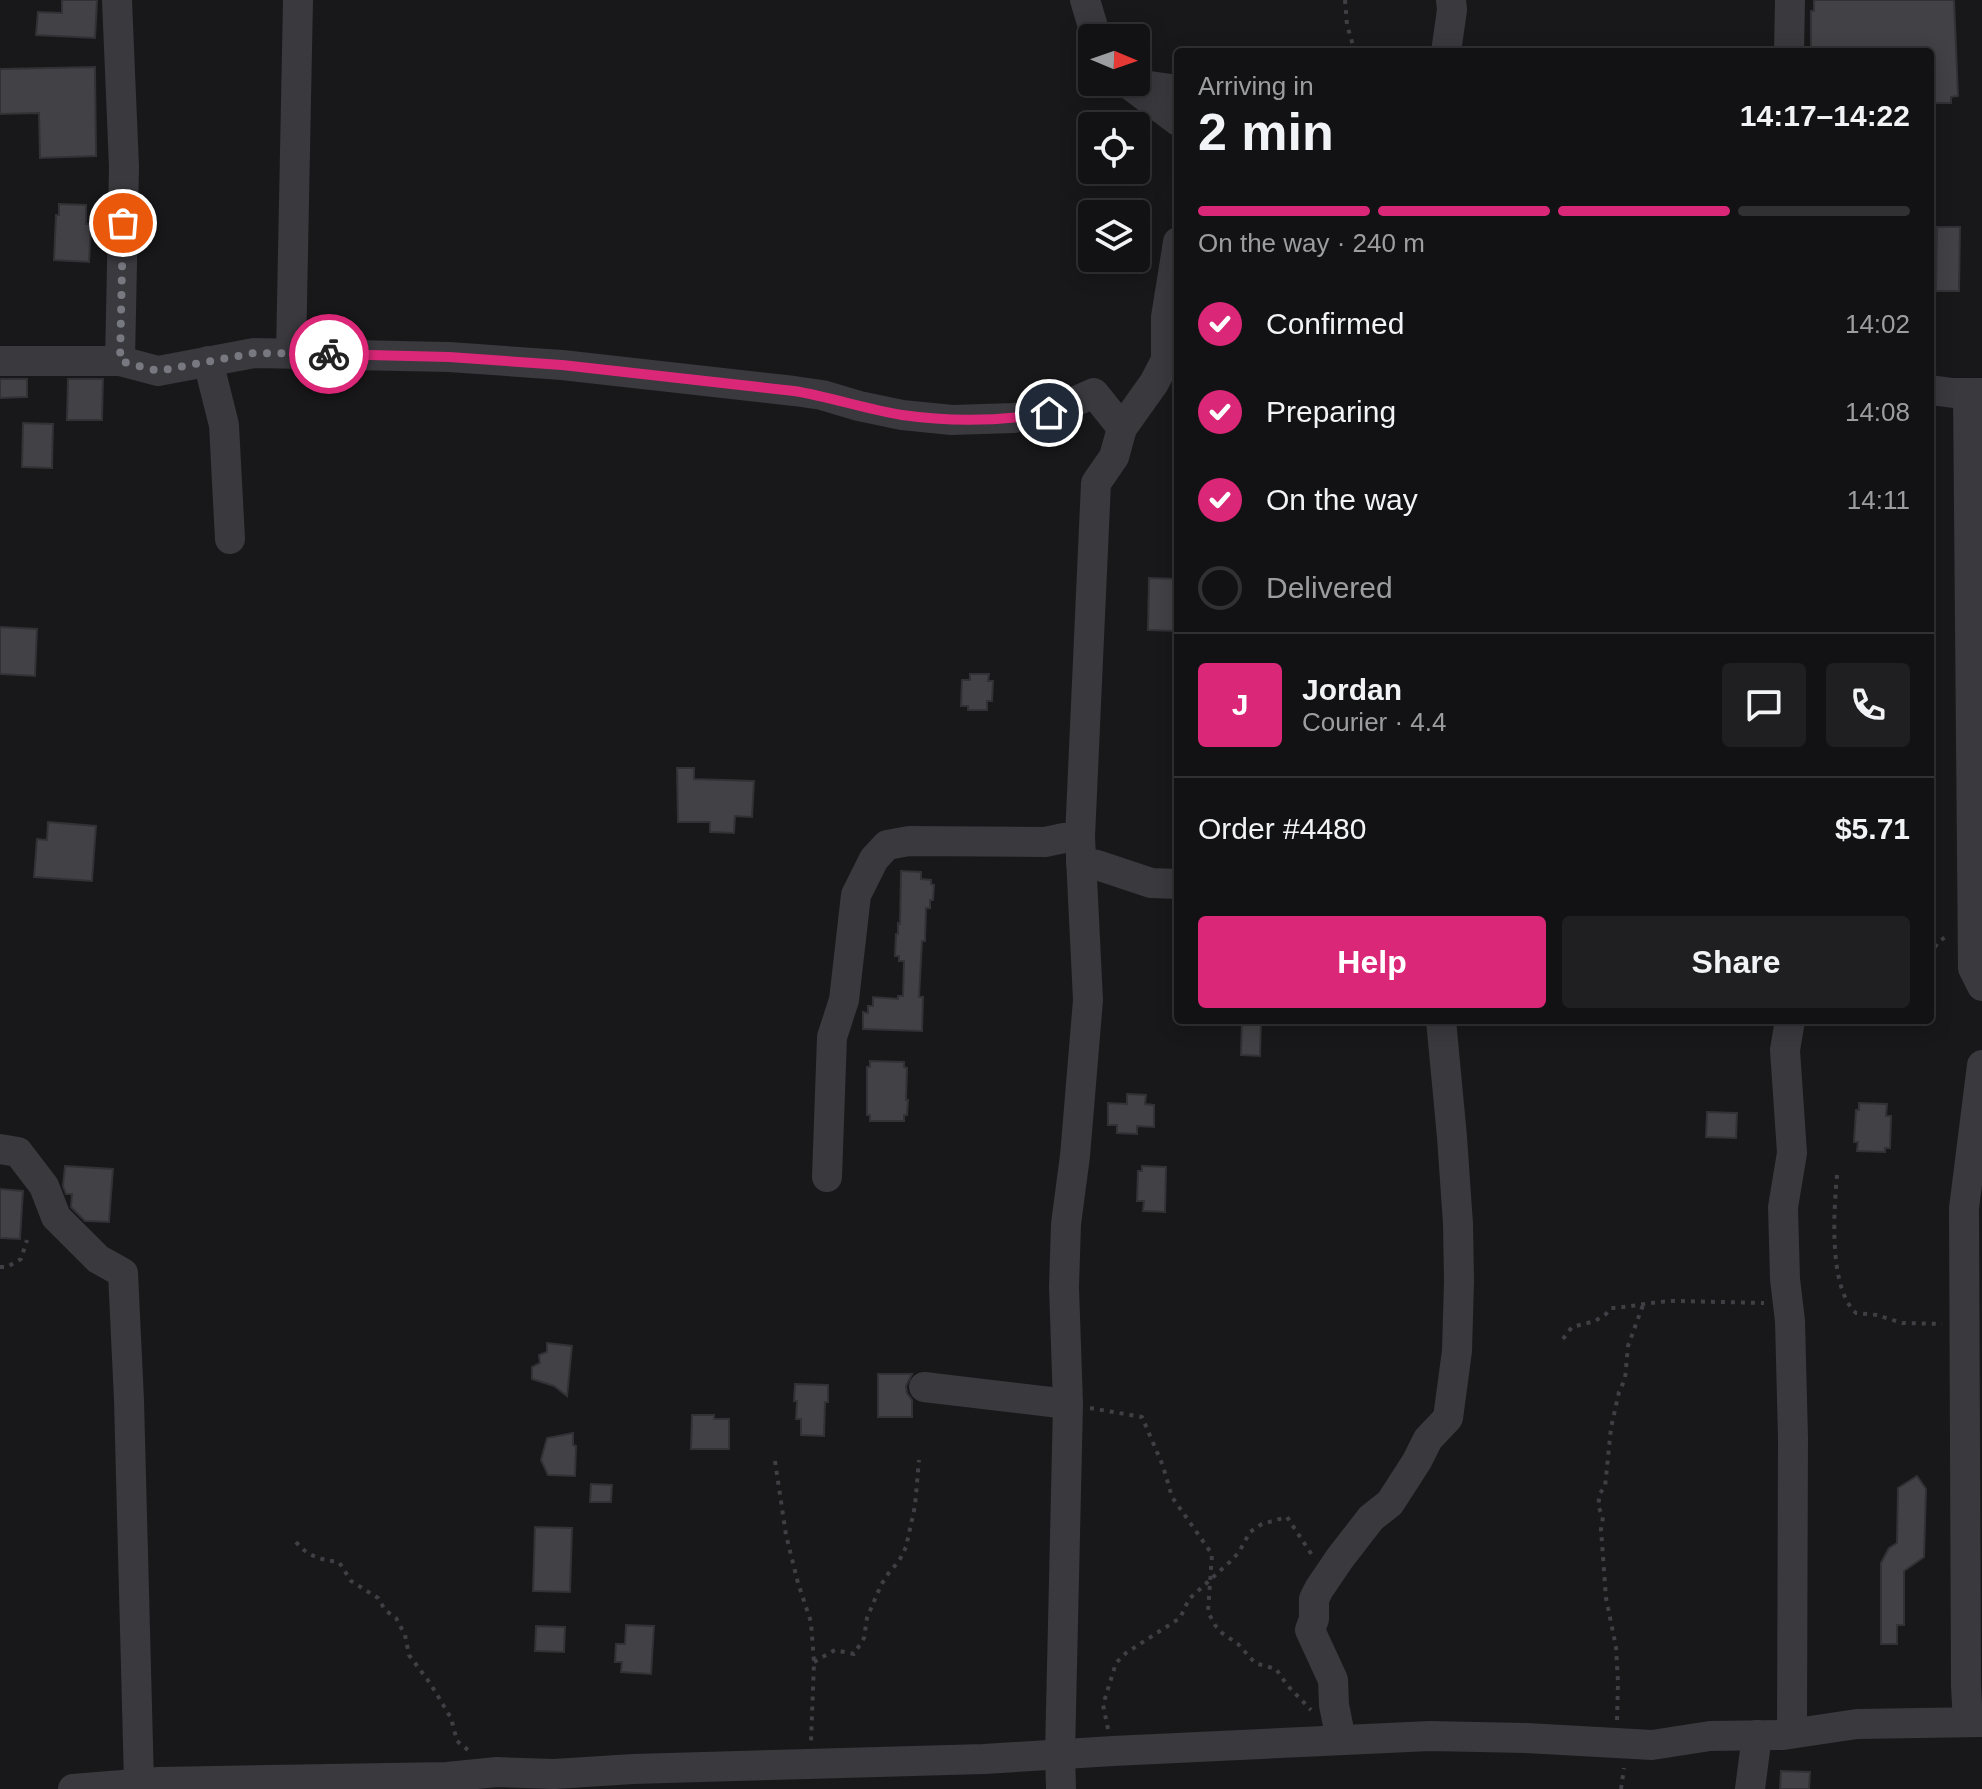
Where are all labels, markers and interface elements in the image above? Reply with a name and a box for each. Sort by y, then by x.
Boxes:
north arrow [1078,24,1150,96]
map controls [1078,24,1150,272]
text: Arriving in [1198,71,1314,101]
text: 14:17–14:22 [1740,99,1910,132]
text: 2 min [1198,103,1334,161]
button: locate [1078,112,1150,184]
pin [89,189,157,257]
button: layers [1078,200,1150,272]
icon: bag [101,201,145,245]
text: On the way · 240 m [1198,228,1425,258]
icon: check [1198,302,1242,346]
text: Confirmed [1266,307,1404,340]
text: 14:02 [1845,309,1910,339]
courier [289,314,369,394]
icon: bike [307,332,351,376]
pin [1015,379,1083,447]
icon: check [1198,390,1242,434]
icon: home [1027,391,1071,435]
text: Preparing [1266,395,1396,428]
text: 14:08 [1845,397,1910,427]
icon: check [1198,478,1242,522]
text: On the way [1266,483,1418,516]
text: 14:11 [1847,485,1910,515]
text: Delivered [1266,571,1393,604]
button: chat [1722,663,1806,747]
button: phone [1826,663,1910,747]
text: Jordan [1302,673,1402,706]
text: J [1232,688,1248,721]
text: Courier · 4.4 [1302,707,1447,737]
text: Order #4480 [1198,812,1366,845]
text: $5.71 [1835,812,1910,845]
button: Help [1198,916,1546,1008]
button: Share [1562,916,1910,1008]

